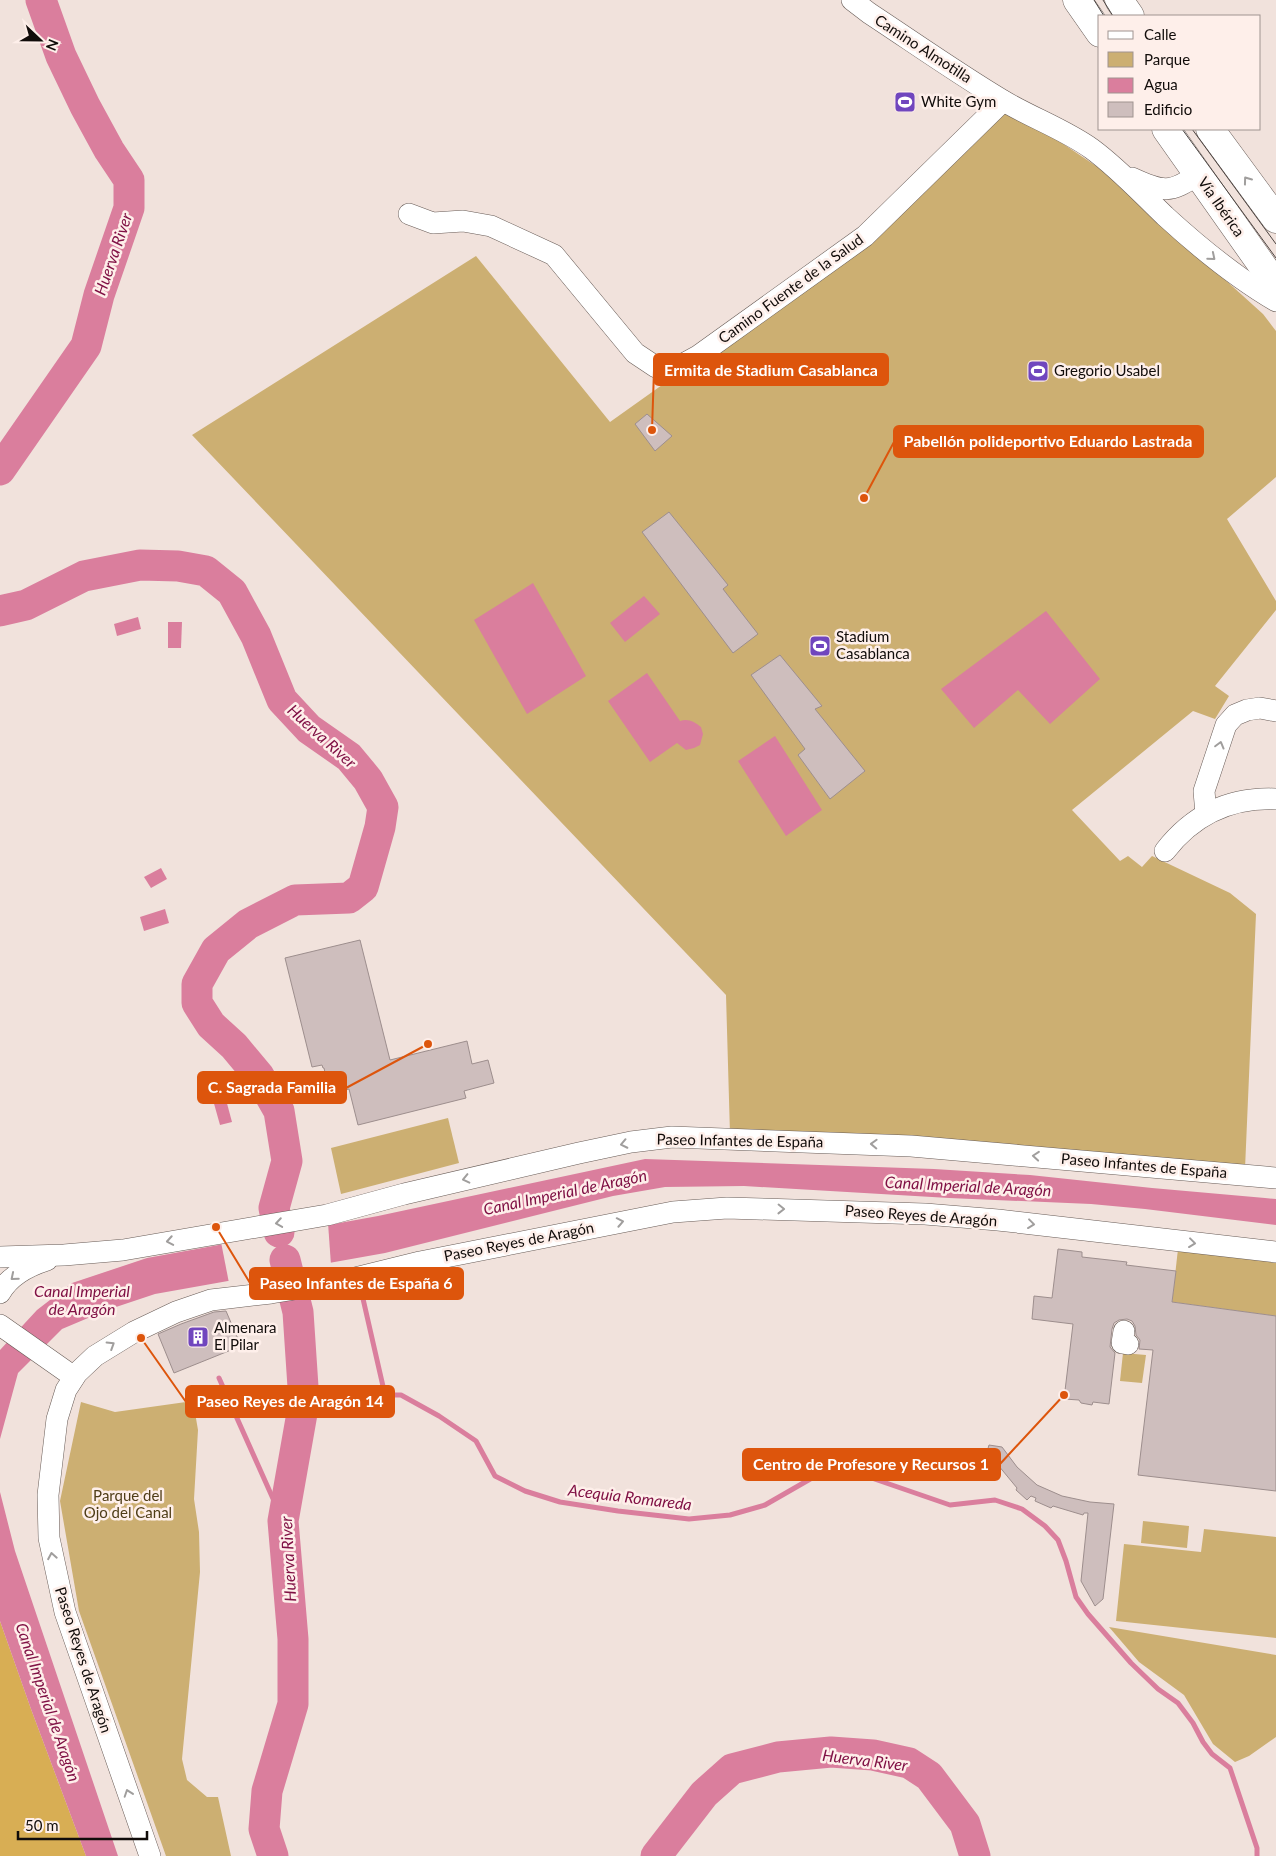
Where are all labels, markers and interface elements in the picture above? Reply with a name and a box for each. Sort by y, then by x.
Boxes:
street label: Camino Almotilla [872,10,975,86]
north arrow [15,15,65,65]
legend [1098,15,1261,130]
text: Calle [1144,25,1177,43]
text: N [43,37,62,53]
text: Parque [1144,50,1190,68]
text: Agua [1144,75,1178,93]
sports icon: White Gym [893,90,917,114]
place label: White Gym [921,92,996,110]
text: Edificio [1144,100,1192,118]
street label: Vía Ibérica [1195,173,1249,240]
one-way arrow [1244,176,1253,186]
water label: Huerva River [90,210,136,297]
street label: Camino Fuente de la Salud [715,230,866,347]
one-way arrow [1206,251,1215,260]
callout: Ermita de Stadium Casablanca [654,354,888,385]
sports icon: Gregorio Usabel [1026,359,1050,383]
text: Ermita de Stadium Casablanca [664,360,878,379]
place label: Gregorio Usabel [1054,361,1160,379]
callout: Pabellón polideportivo Eduardo Lastrada [894,426,1203,457]
text: Pabellón polideportivo Eduardo Lastrada [904,431,1192,450]
place label: Stadium Casablanca [836,627,910,662]
sports icon: Stadium Casablanca [808,634,832,658]
water label: Huerva River [284,700,361,772]
one-way arrow [1214,741,1224,750]
callout: C. Sagrada Familia [198,1072,346,1103]
text: C. Sagrada Familia [208,1077,336,1096]
street label: Paseo Infantes de España [657,1130,824,1150]
one-way arrow [620,1138,629,1148]
one-way arrow [869,1139,877,1150]
street label: Paseo Infantes de España [1060,1149,1228,1181]
one-way arrow [1031,1151,1039,1162]
water label: Canal Imperial de Aragón [481,1165,648,1218]
water label: Canal Imperial de Aragón [884,1172,1052,1199]
one-way arrow [461,1173,470,1184]
street label: Paseo Reyes de Aragón [844,1201,998,1229]
one-way arrow [778,1204,785,1214]
one-way arrow [275,1217,284,1227]
one-way arrow [615,1217,624,1228]
street label: Paseo Reyes de Aragón [442,1218,595,1264]
one-way arrow [1027,1218,1035,1229]
one-way arrow [166,1236,175,1246]
one-way arrow [1188,1237,1196,1248]
callout: Paseo Infantes de España 6 [250,1268,463,1299]
one-way arrow [10,1272,19,1281]
text: Paseo Infantes de España 6 [259,1273,453,1292]
water label: Canal Imperial de Aragón [34,1281,130,1318]
place label: Almenara El Pilar [214,1318,277,1353]
building icon: Almenara El Pilar [186,1325,210,1349]
one-way arrow [106,1342,115,1352]
callout: Paseo Reyes de Aragón 14 [186,1386,394,1417]
text: Paseo Reyes de Aragón 14 [196,1391,384,1410]
callout: Centro de Profesore y Recursos 1 [743,1449,1000,1480]
text: Centro de Profesore y Recursos 1 [753,1454,989,1473]
water label: Acequia Romareda [566,1479,693,1514]
park label: Parque del Ojo del Canal [84,1486,172,1521]
water label: Huerva River [276,1515,299,1602]
one-way arrow [48,1551,58,1560]
street label: Paseo Reyes de Aragón [52,1584,116,1735]
water label: Canal Imperial de Aragón [12,1620,85,1784]
water label: Huerva River [821,1745,909,1774]
one-way arrow [124,1790,134,1798]
scale bar [18,1808,146,1840]
text: 50 m [25,1816,59,1834]

